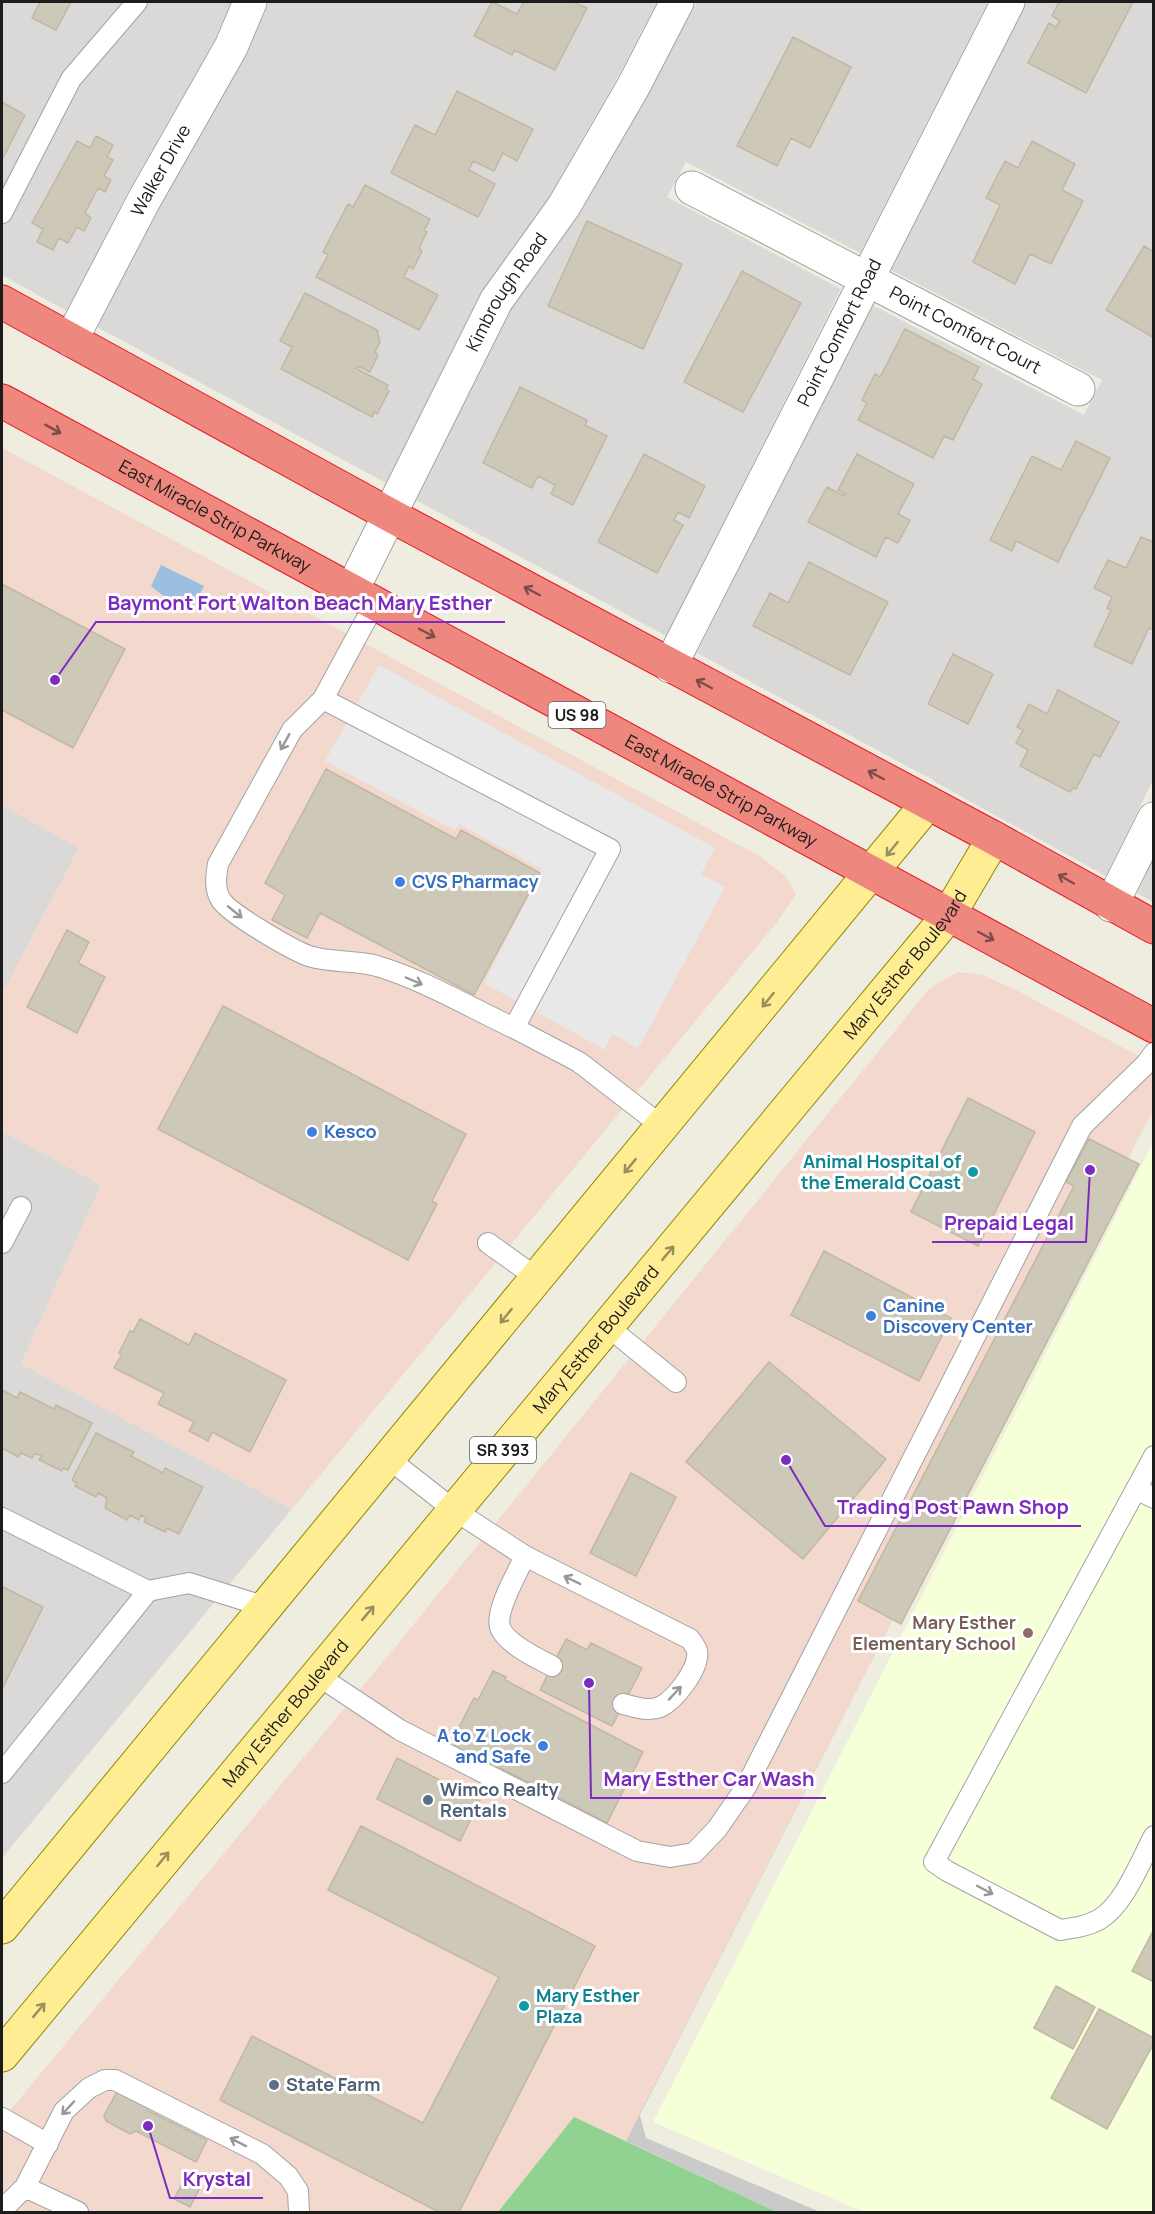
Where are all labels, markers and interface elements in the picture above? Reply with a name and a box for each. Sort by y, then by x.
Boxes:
street label: Walker Drive [125,120,196,220]
street label: Kimbrough Road [460,228,552,355]
street label: Point Comfort Road [791,254,886,410]
street label: Point Comfort Court [886,280,1046,379]
one-way arrow [44,423,61,435]
street label: East Miracle Strip Parkway [115,454,316,578]
callout: Baymont Fort Walton Beach Mary Esther [96,584,505,622]
one-way arrow [524,585,541,597]
text: Baymont Fort Walton Beach Mary Esther [107,589,493,616]
one-way arrow [417,628,435,639]
one-way arrow [696,678,713,690]
road number: US 98 [548,702,606,728]
street label: East Miracle Strip Parkway [621,728,822,852]
one-way arrow [279,733,291,750]
one-way arrow [868,769,885,781]
one-way arrow [885,841,898,857]
place label: CVS Pharmacy [412,869,538,893]
one-way arrow [1058,872,1075,884]
marker: CVS Pharmacy [393,875,407,889]
street label: Mary Esther Boulevard [838,885,972,1044]
one-way arrow [227,905,242,919]
one-way arrow [977,930,994,942]
one-way arrow [405,976,423,987]
one-way arrow [762,991,775,1007]
place label: Kesco [324,1119,377,1143]
marker: Kesco [305,1125,319,1139]
place label: Animal Hospital of the Emerald Coast [801,1149,961,1194]
one-way arrow [624,1158,637,1174]
marker: Animal Hospital of the Emerald Coast [966,1165,980,1179]
callout: Prepaid Legal [932,1204,1086,1242]
text: Prepaid Legal [944,1209,1074,1236]
one-way arrow [661,1246,675,1261]
street label: Mary Esther Boulevard [527,1260,664,1418]
place label: Canine Discovery Center [883,1293,1033,1338]
one-way arrow [499,1308,513,1323]
marker: Canine Discovery Center [864,1309,878,1323]
road number: SR 393 [470,1437,536,1463]
callout: Trading Post Pawn Shop [825,1488,1081,1526]
text: Trading Post Pawn Shop [837,1493,1069,1520]
one-way arrow [564,1574,582,1585]
one-way arrow [362,1605,375,1621]
place label: Mary Esther Elementary School [853,1610,1016,1655]
marker: Mary Esther Elementary School [1021,1626,1035,1640]
street label: Mary Esther Boulevard [216,1634,353,1792]
one-way arrow [668,1686,682,1701]
place label: A to Z Lock and Safe [437,1723,532,1768]
marker: A to Z Lock and Safe [536,1739,550,1753]
callout: Mary Esther Car Wash [591,1760,826,1798]
text: Mary Esther Car Wash [604,1765,814,1792]
place label: Wimco Realty Rentals [440,1777,559,1822]
marker: Wimco Realty Rentals [421,1793,435,1807]
one-way arrow [157,1852,170,1868]
one-way arrow [975,1885,993,1897]
place label: Mary Esther Plaza [536,1983,640,2028]
marker: Mary Esther Plaza [517,1999,531,2013]
one-way arrow [32,2003,46,2018]
place label: State Farm [286,2072,381,2096]
marker: State Farm [267,2078,281,2092]
one-way arrow [61,2100,75,2115]
one-way arrow [230,2136,248,2148]
callout: Krystal [170,2160,263,2198]
text: Krystal [183,2165,251,2192]

